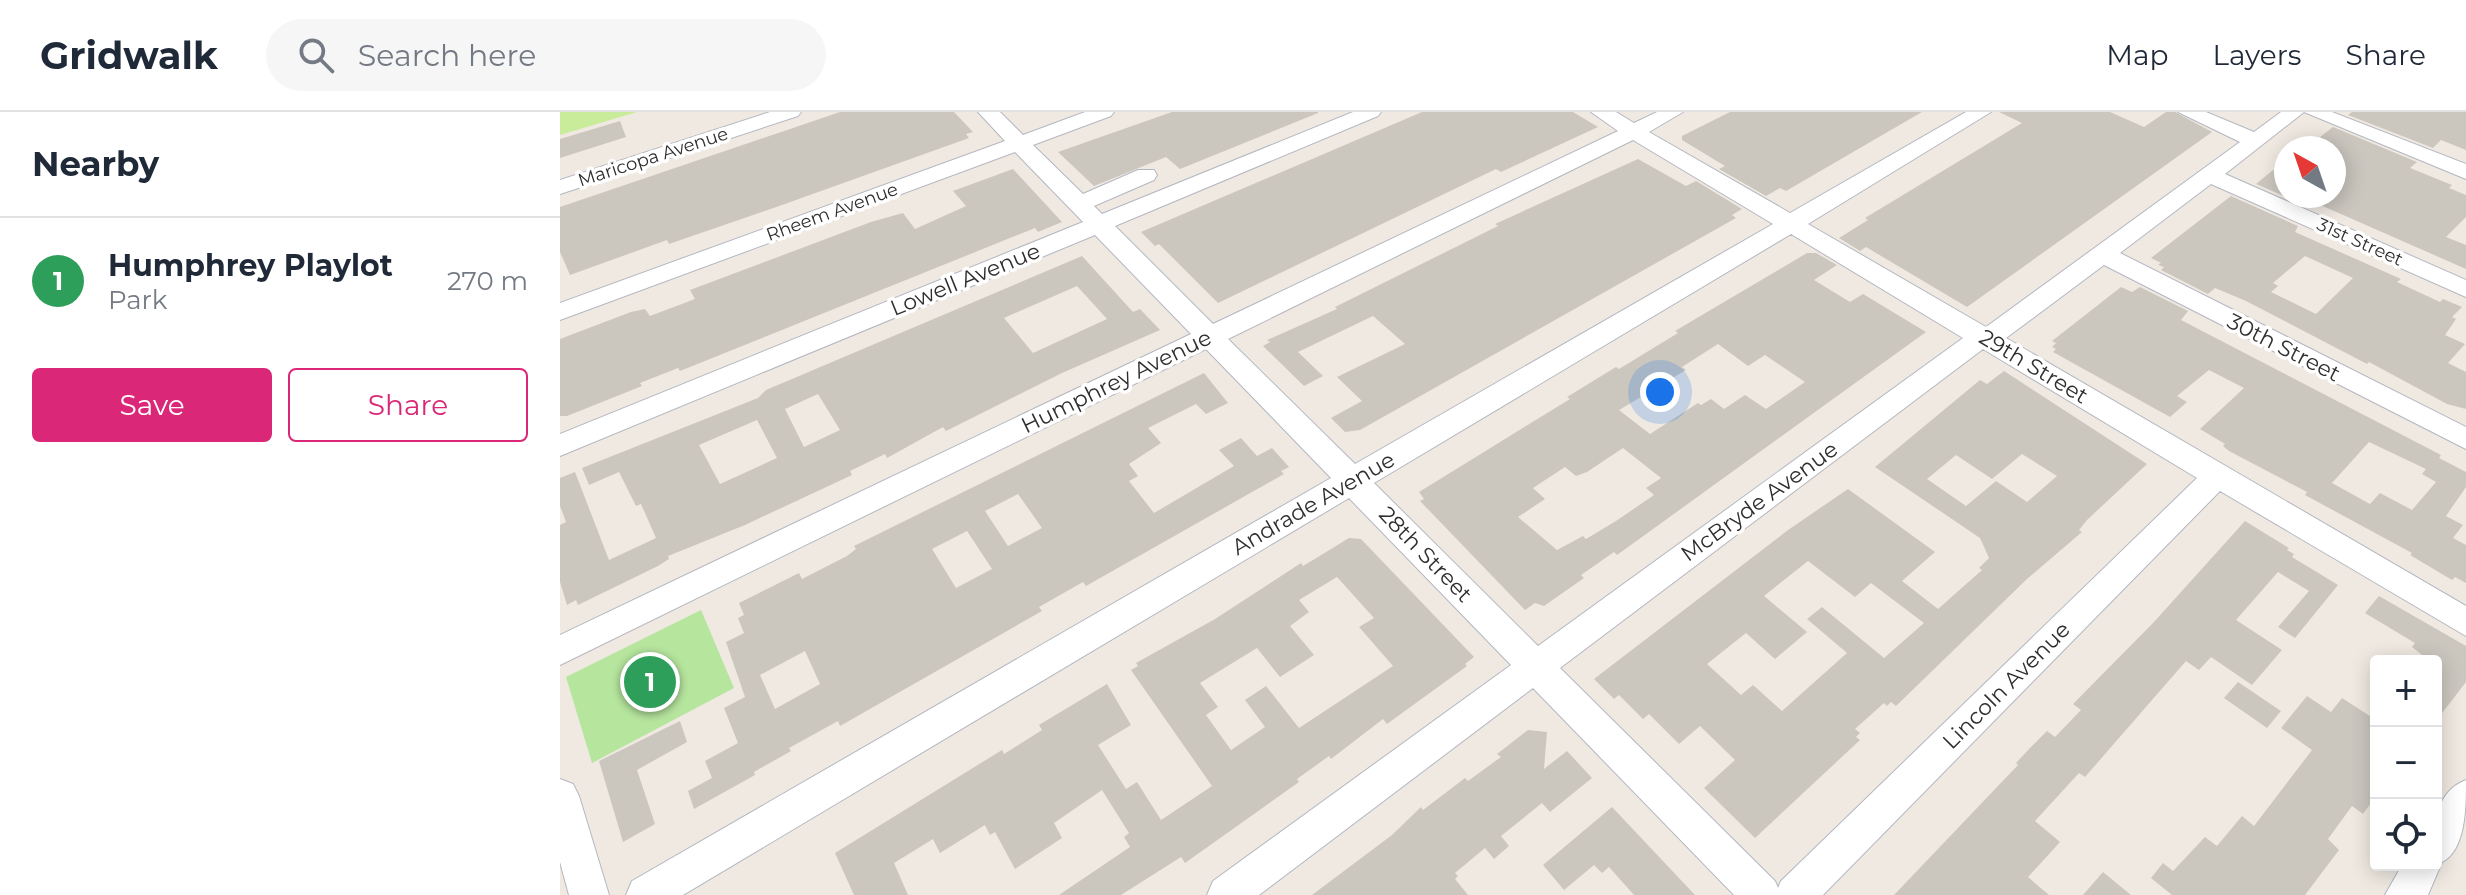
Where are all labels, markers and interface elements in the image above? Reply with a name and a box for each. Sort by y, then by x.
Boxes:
search box [266,19,826,91]
text: Gridwalk [40,32,218,79]
icon: search [294,33,338,77]
text: Search here [358,37,536,74]
text: Map [2106,38,2169,72]
text: Layers [2213,38,2302,72]
text: Share [2346,38,2426,72]
street label: Maricopa Avenue [575,122,731,192]
north arrow [2274,136,2346,208]
text: Nearby [32,143,159,185]
street label: Rheem Avenue [763,178,901,246]
street label: 31st Street [2314,213,2406,271]
street label: Lowell Avenue [886,237,1044,322]
text: Humphrey Playlot [108,247,393,284]
text: 1 [53,265,63,297]
text: 270 m [447,265,528,297]
text: Park [108,284,167,316]
street label: 30th Street [2223,307,2345,387]
street label: 29th Street [1974,323,2093,410]
street label: Humphrey Avenue [1017,324,1216,439]
button: Save [32,368,272,442]
button: Share [288,368,528,442]
your location [1640,372,1680,412]
street label: McBryde Avenue [1676,435,1843,567]
street label: Andrade Avenue [1227,446,1399,561]
street label: 28th Street [1373,501,1478,608]
street label: Lincoln Avenue [1937,616,2076,755]
pin: 1 [624,652,676,712]
map controls [2370,655,2442,871]
button: + [2370,655,2442,727]
button: − [2370,727,2442,799]
button: locate [2370,799,2442,871]

